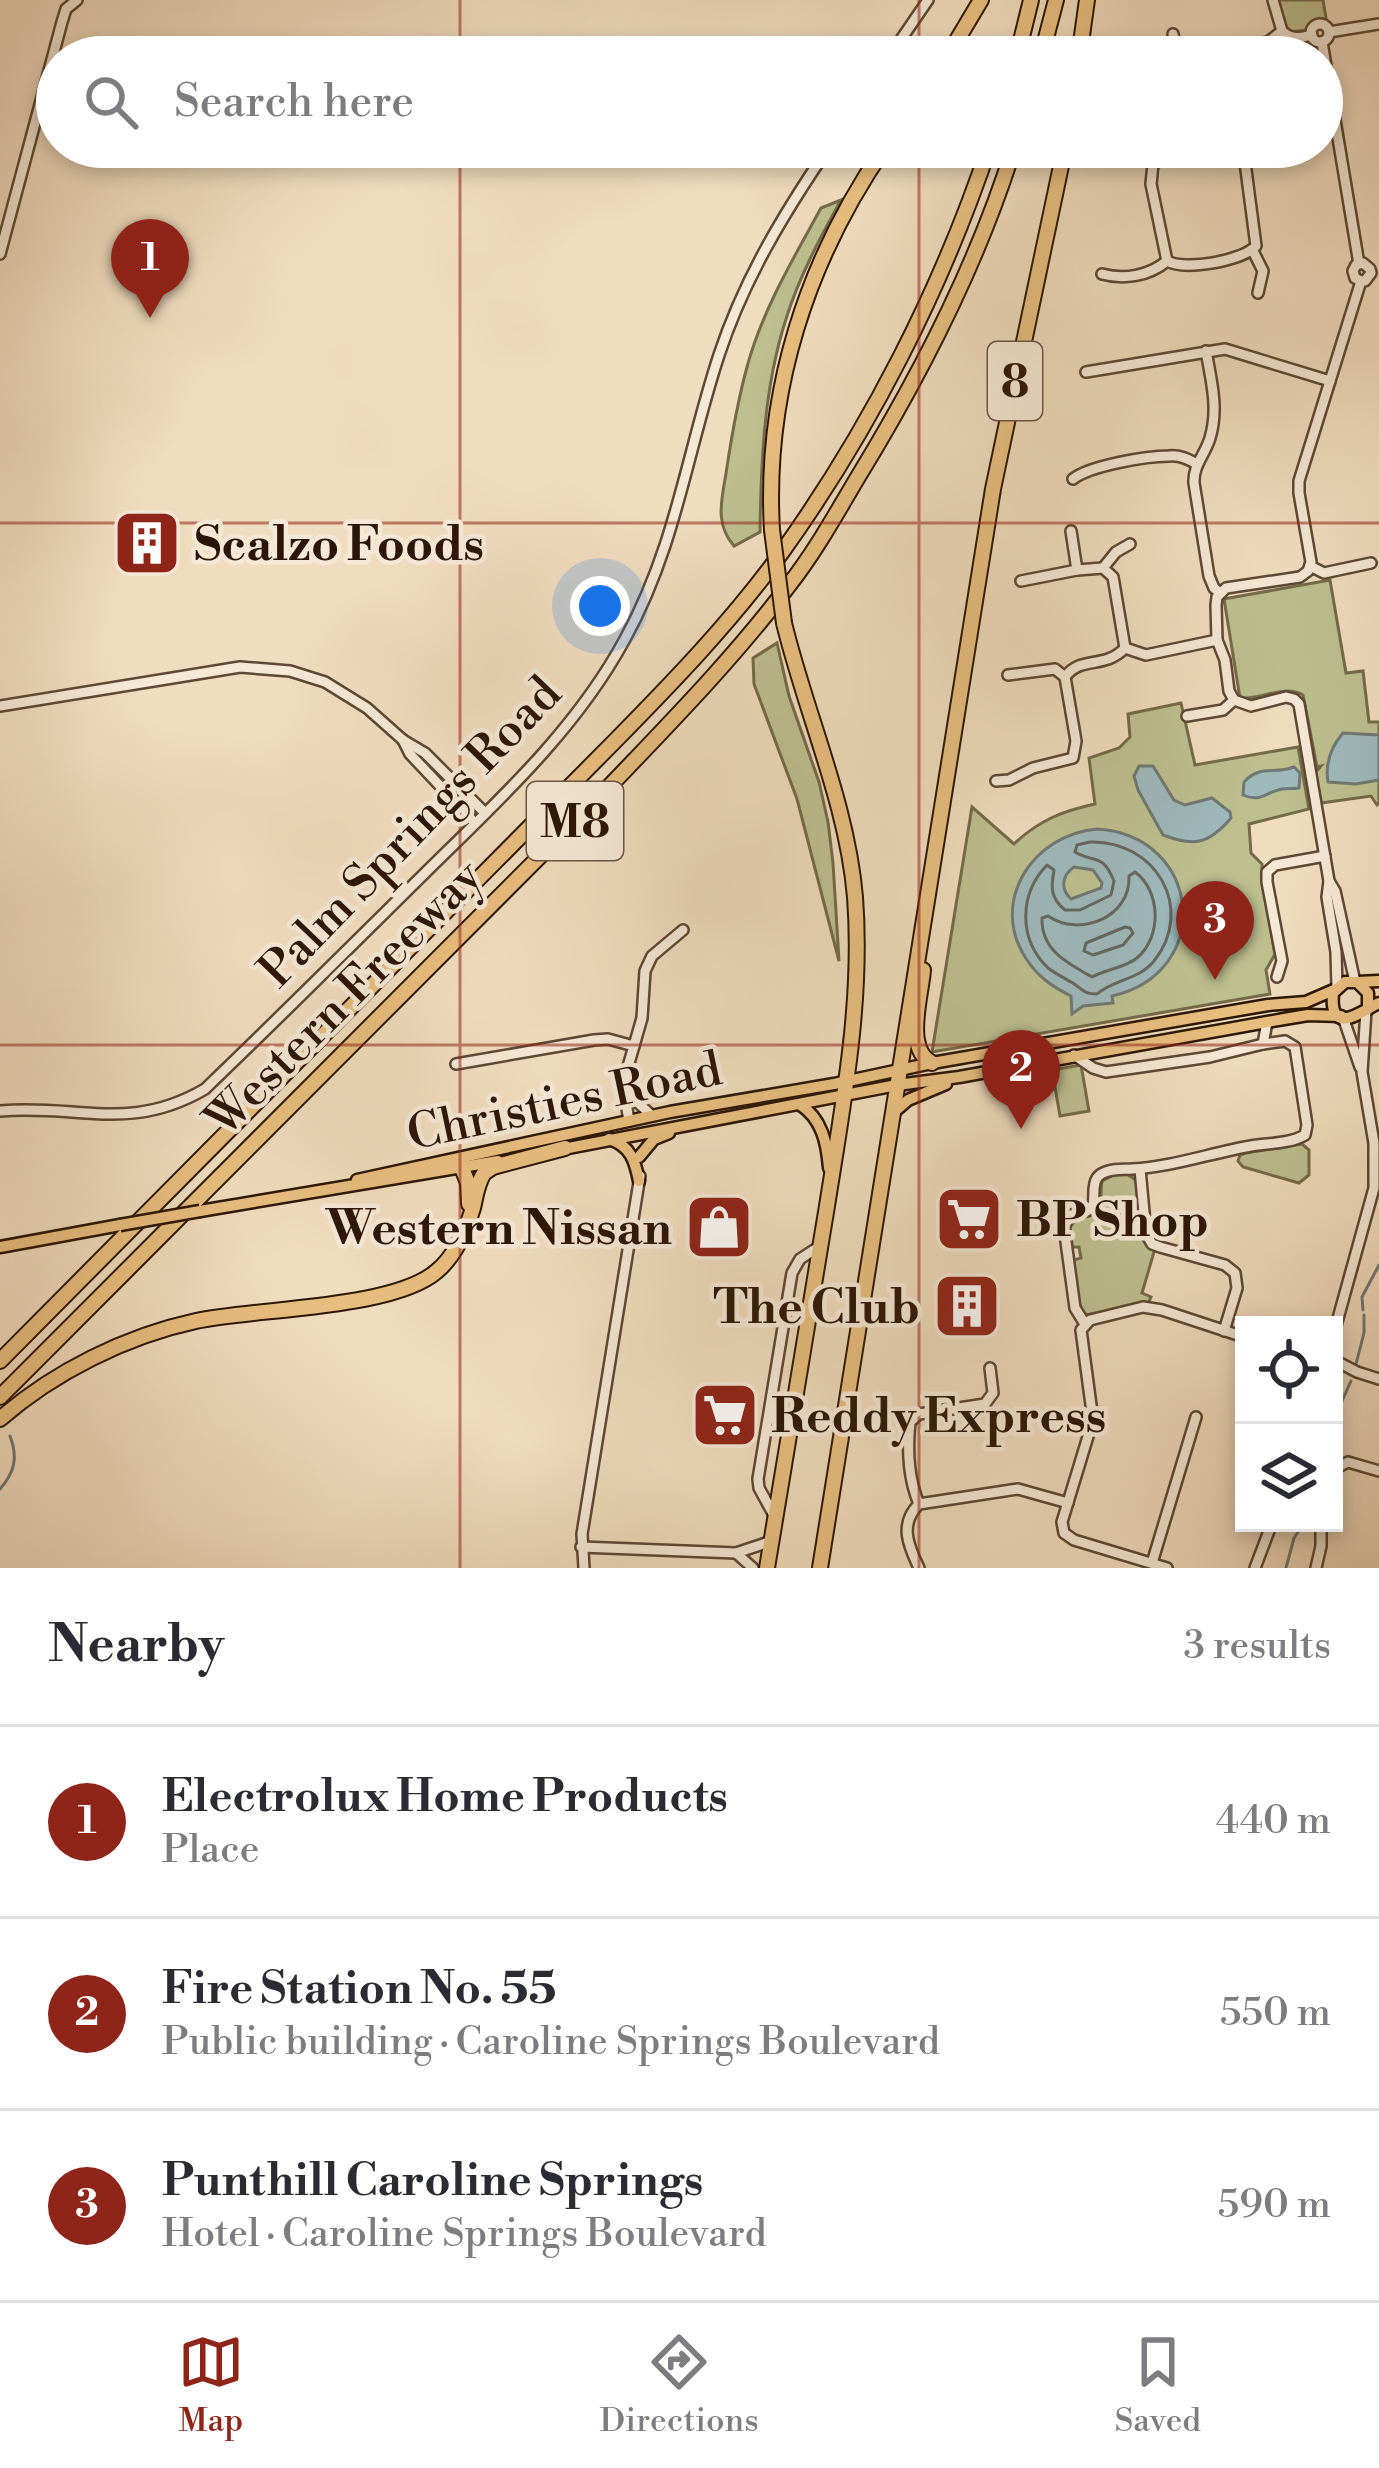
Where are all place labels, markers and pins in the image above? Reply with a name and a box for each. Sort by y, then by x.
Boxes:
pin: 1 [111,219,189,318]
building icon: Scalzo Foods [112,508,182,578]
place label: Scalzo Foods [194,516,484,576]
pin: 3 [1176,881,1254,980]
pin: 2 [982,1030,1060,1129]
supermarket icon: BP Shop [934,1184,1004,1254]
shop icon: Western Nissan [684,1192,754,1262]
place label: BP Shop [1016,1192,1209,1252]
place label: Western Nissan [325,1200,672,1260]
building icon: The Club [932,1271,1002,1341]
place label: The Club [713,1279,920,1339]
supermarket icon: Reddy Express [690,1380,760,1450]
place label: Reddy Express [771,1388,1106,1448]

